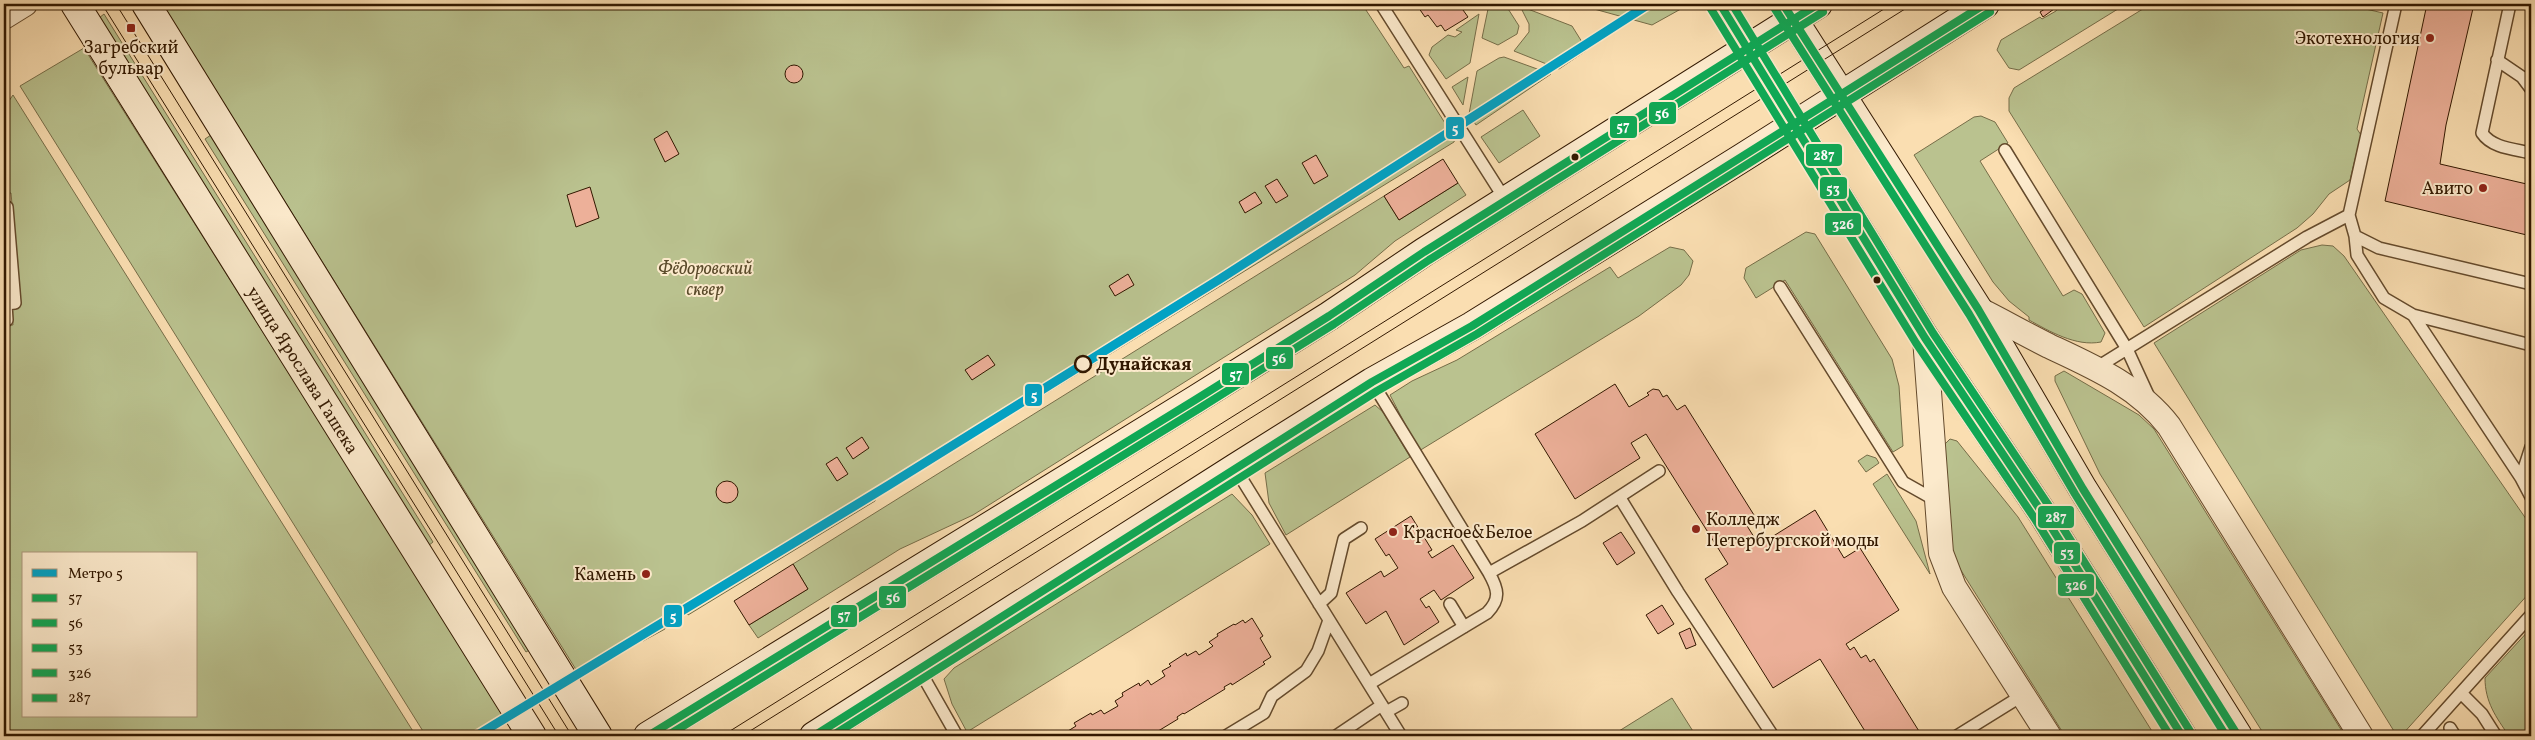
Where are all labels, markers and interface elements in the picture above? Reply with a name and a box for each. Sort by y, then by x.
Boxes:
marker: Загребский бульвар [125,22,137,34]
place label: Экотехнология [2295,27,2420,52]
marker: Экотехнология [2424,32,2436,44]
place label: Загребский бульвар [83,36,179,82]
line badge: 56 [1648,101,1677,125]
text: 56 [1655,105,1670,124]
line badge: 57 [1609,115,1638,139]
line badge: 5 [1445,116,1465,140]
text: 57 [1616,118,1630,137]
text: 5 [1452,120,1459,139]
line badge: 287 [1805,143,1843,167]
text: 287 [1813,147,1835,166]
unlabelled marker [1570,152,1580,162]
line badge: 53 [1819,176,1848,200]
place label: Авито [2422,177,2473,202]
text: 53 [1826,180,1840,199]
marker: Авито [2477,182,2489,194]
line badge: 326 [1824,212,1862,236]
text: 326 [1832,216,1854,235]
park label: Фёдоровский сквер [658,257,752,303]
unlabelled marker [1872,275,1882,285]
street label: улица Ярослава Гашека [240,282,364,460]
line badge: 56 [1265,346,1294,370]
text: 56 [1272,350,1287,369]
place label: Дунайская [1096,353,1191,378]
marker: Дунайская [1074,355,1092,373]
line badge: 57 [1221,362,1250,386]
text: 57 [1229,366,1243,385]
line badge: 5 [1024,383,1043,407]
text: 5 [1031,387,1038,406]
line badge: 287 [2037,505,2075,529]
place label: Колледж Петербургской моды [1706,508,1879,554]
text: 287 [2045,509,2067,528]
place label: Красное&Белое [1403,521,1533,546]
marker: Колледж Петербургской моды [1690,523,1702,535]
marker: Красное&Белое [1387,526,1399,538]
line badge: 53 [2053,541,2081,565]
text: 53 [2060,544,2074,563]
legend [22,552,198,718]
place label: Камень [574,563,636,588]
text: Метро 5 [68,564,123,585]
marker: Камень [640,568,652,580]
line badge: 326 [2057,573,2095,597]
text: 326 [2065,577,2087,596]
line badge: 56 [878,585,907,609]
text: 57 [68,588,83,609]
text: 56 [886,589,901,608]
line badge: 5 [663,604,683,628]
line badge: 57 [830,604,858,628]
text: 57 [837,607,851,626]
text: 5 [670,608,677,627]
text: 56 [68,614,83,635]
text: 53 [68,638,83,659]
text: 326 [68,664,91,685]
text: 287 [68,688,91,709]

